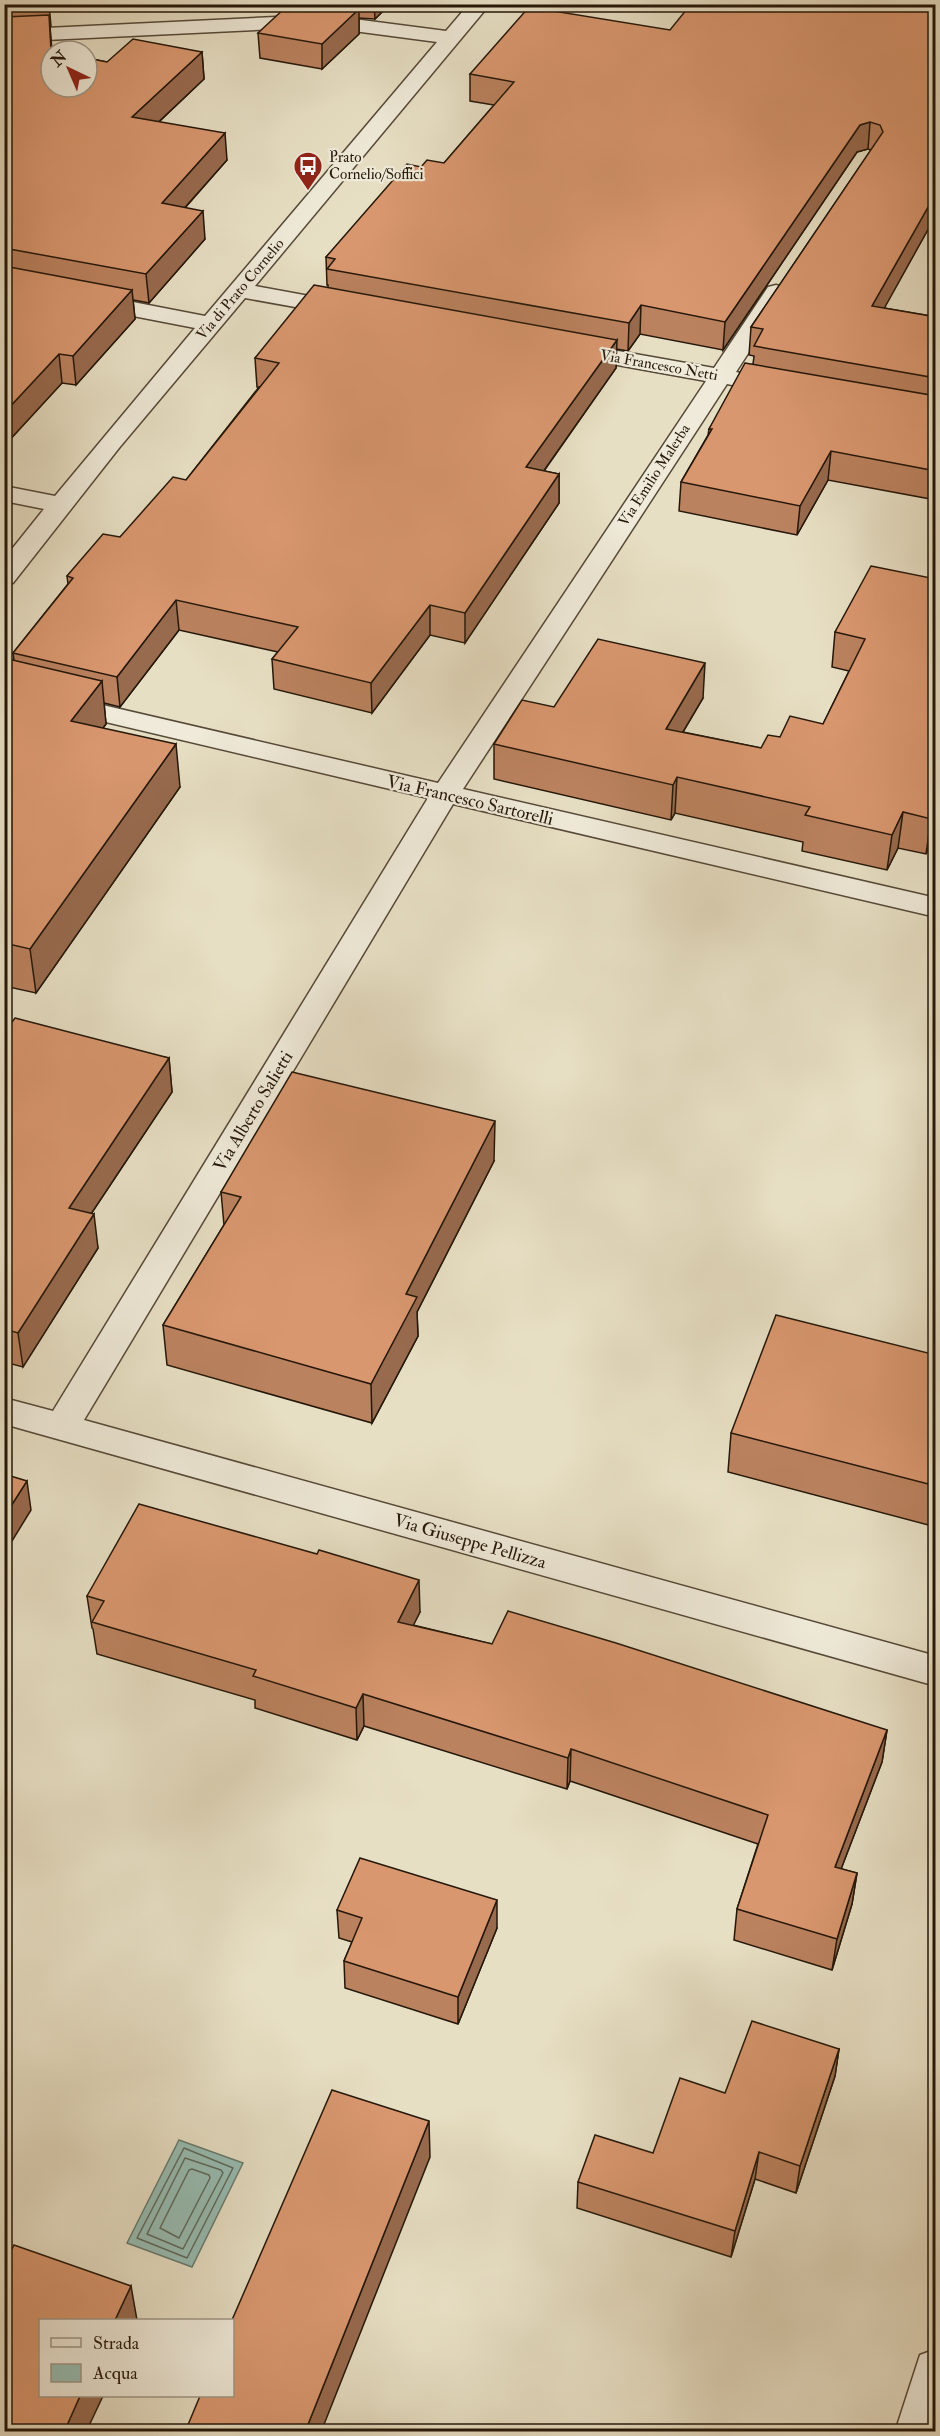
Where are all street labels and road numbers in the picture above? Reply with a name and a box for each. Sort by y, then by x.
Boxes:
street label: Via di Prato Cornelio [192,235,288,344]
street label: Via Francesco Netti [599,346,719,385]
street label: Via Emilio Malerba [614,420,695,530]
street label: Via Francesco Sartorelli [384,770,556,831]
street label: Via Alberto Salietti [208,1047,299,1176]
street label: Via Giuseppe Pellizza [391,1509,549,1574]

